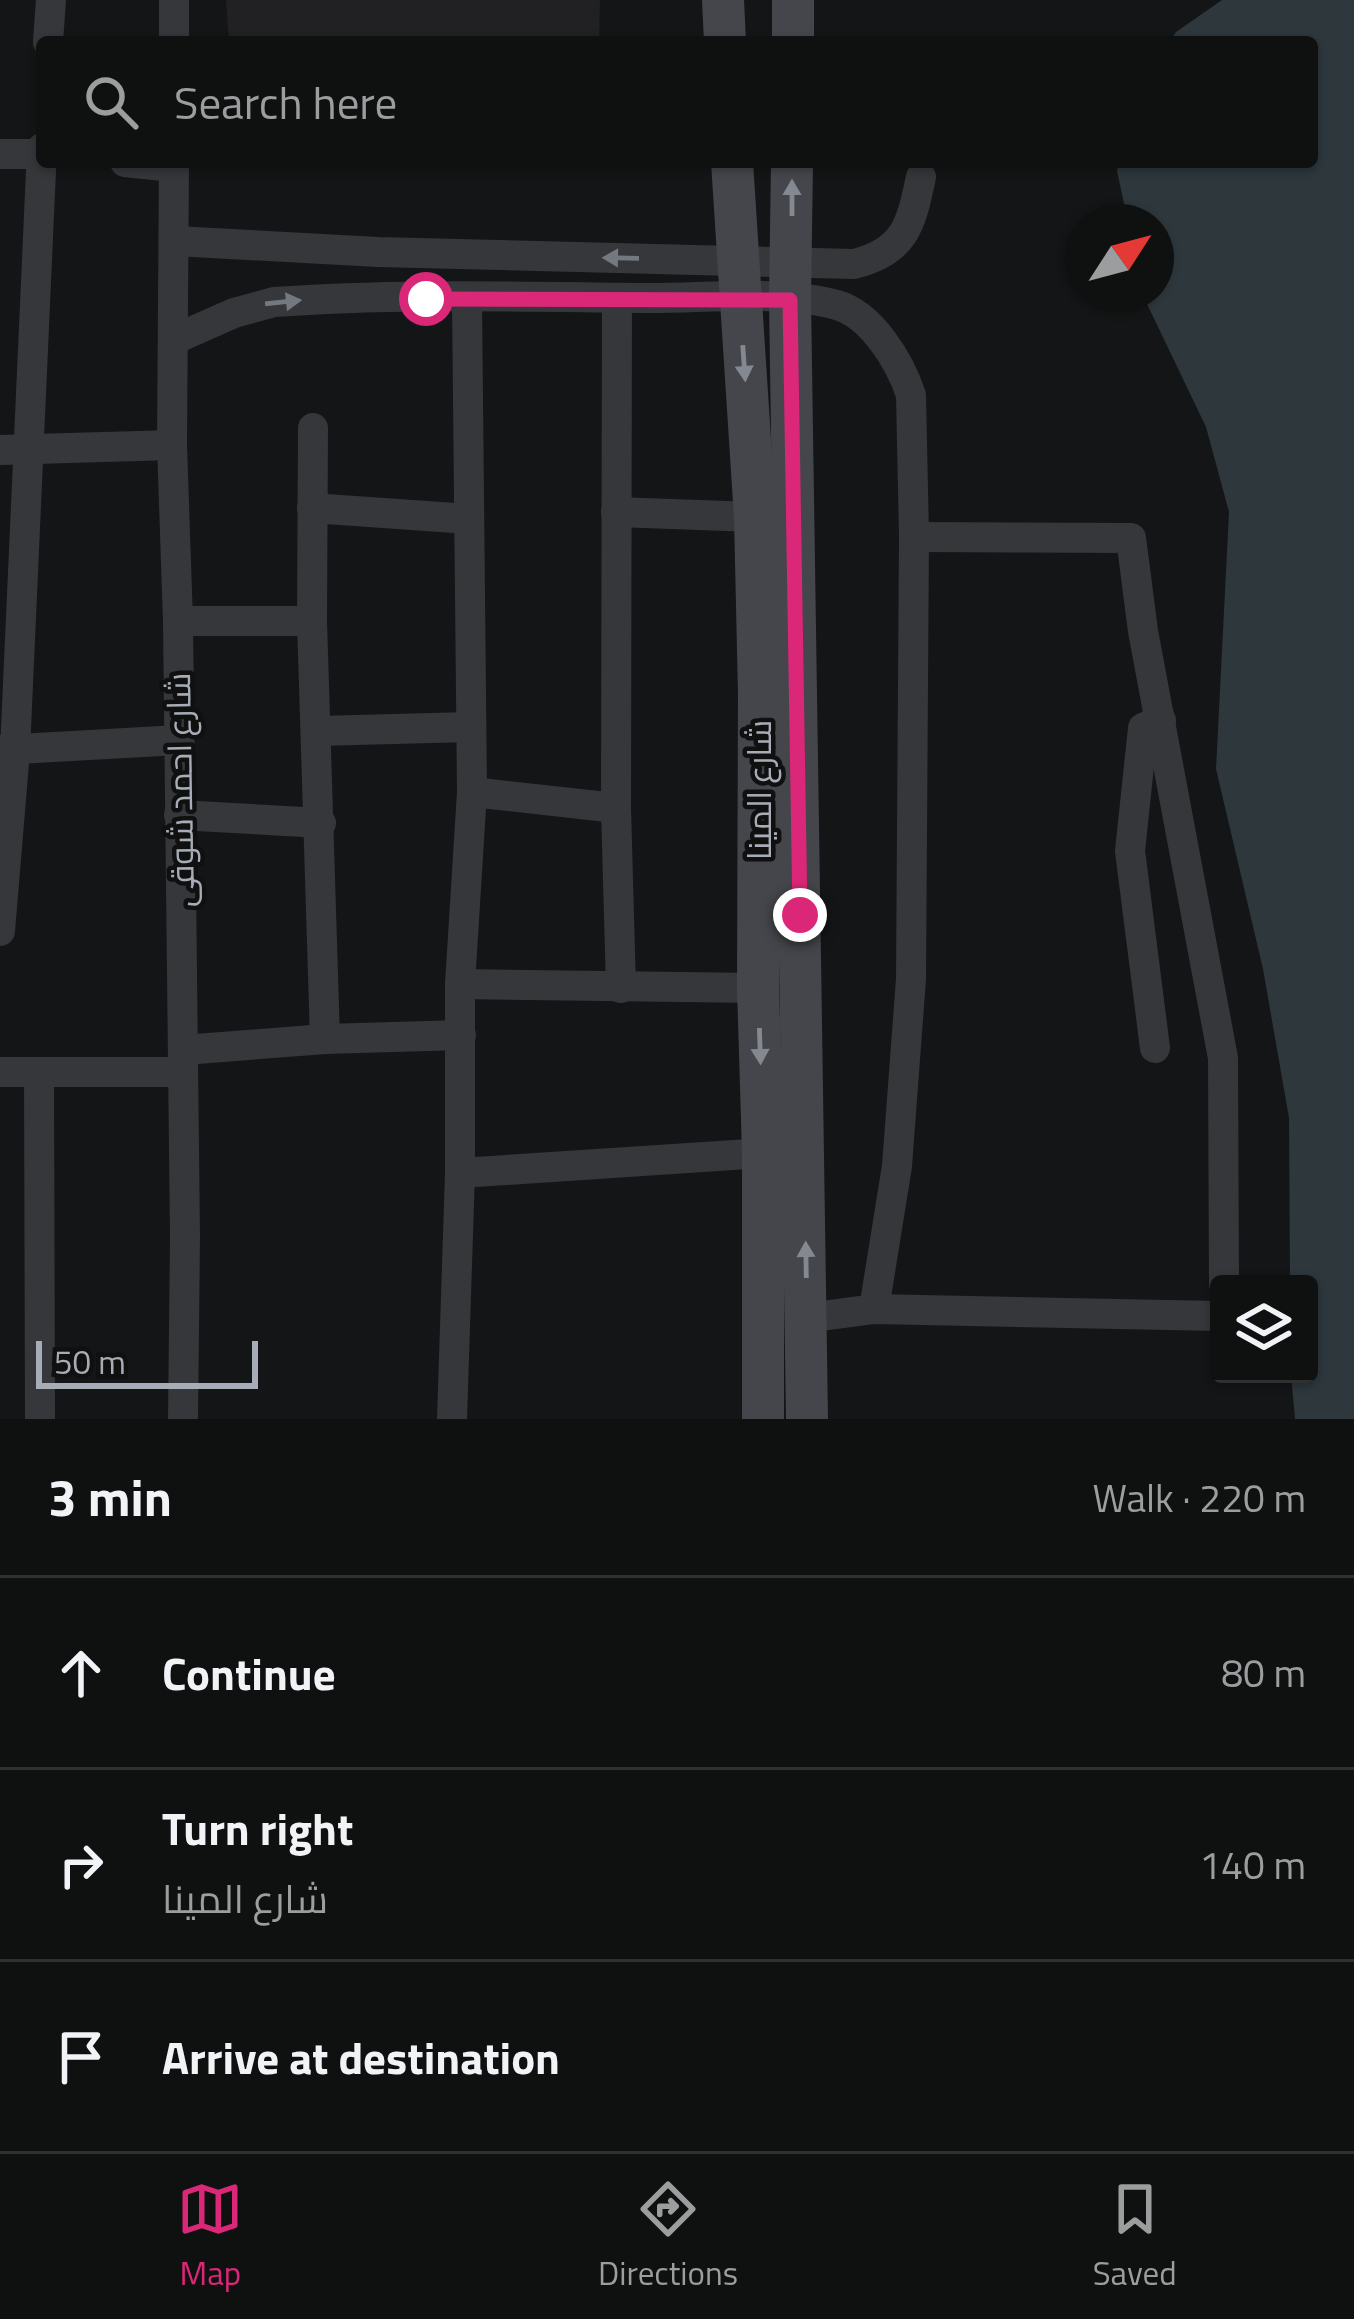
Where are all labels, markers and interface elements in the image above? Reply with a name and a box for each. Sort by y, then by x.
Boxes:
search box [36,36,1318,168]
text: Search here [174,68,397,136]
icon: search [78,69,144,135]
one-way arrow [782,178,802,216]
north arrow [1066,204,1174,312]
one-way arrow [601,248,639,267]
route start [399,272,453,326]
one-way arrow [264,292,302,311]
one-way arrow [735,345,754,382]
street label: شارع احمد شوقى [153,672,207,908]
street label: شارع المينا [734,720,784,860]
route end [773,888,827,942]
one-way arrow [750,1028,769,1066]
one-way arrow [796,1240,816,1278]
map controls [1210,1275,1318,1383]
button: layers [1210,1275,1318,1383]
scale bar [36,1335,258,1388]
text: 50 m [54,1337,126,1387]
text: 3 min [48,1458,172,1536]
text: Walk · 220 m [1092,1468,1306,1527]
text: Continue [162,1639,336,1707]
icon: ahead [48,1640,114,1706]
text: 80 m [1221,1643,1306,1702]
text: Turn right [162,1794,353,1862]
icon: right [48,1832,114,1898]
text: 140 m [1199,1835,1306,1894]
text: شارع المينا [162,1869,328,1928]
text: Arrive at destination [162,2023,560,2091]
icon: arrive [48,2024,114,2090]
tab: Map [177,2176,243,2298]
tab: Directions [598,2176,738,2298]
tab: Saved [1093,2176,1177,2298]

